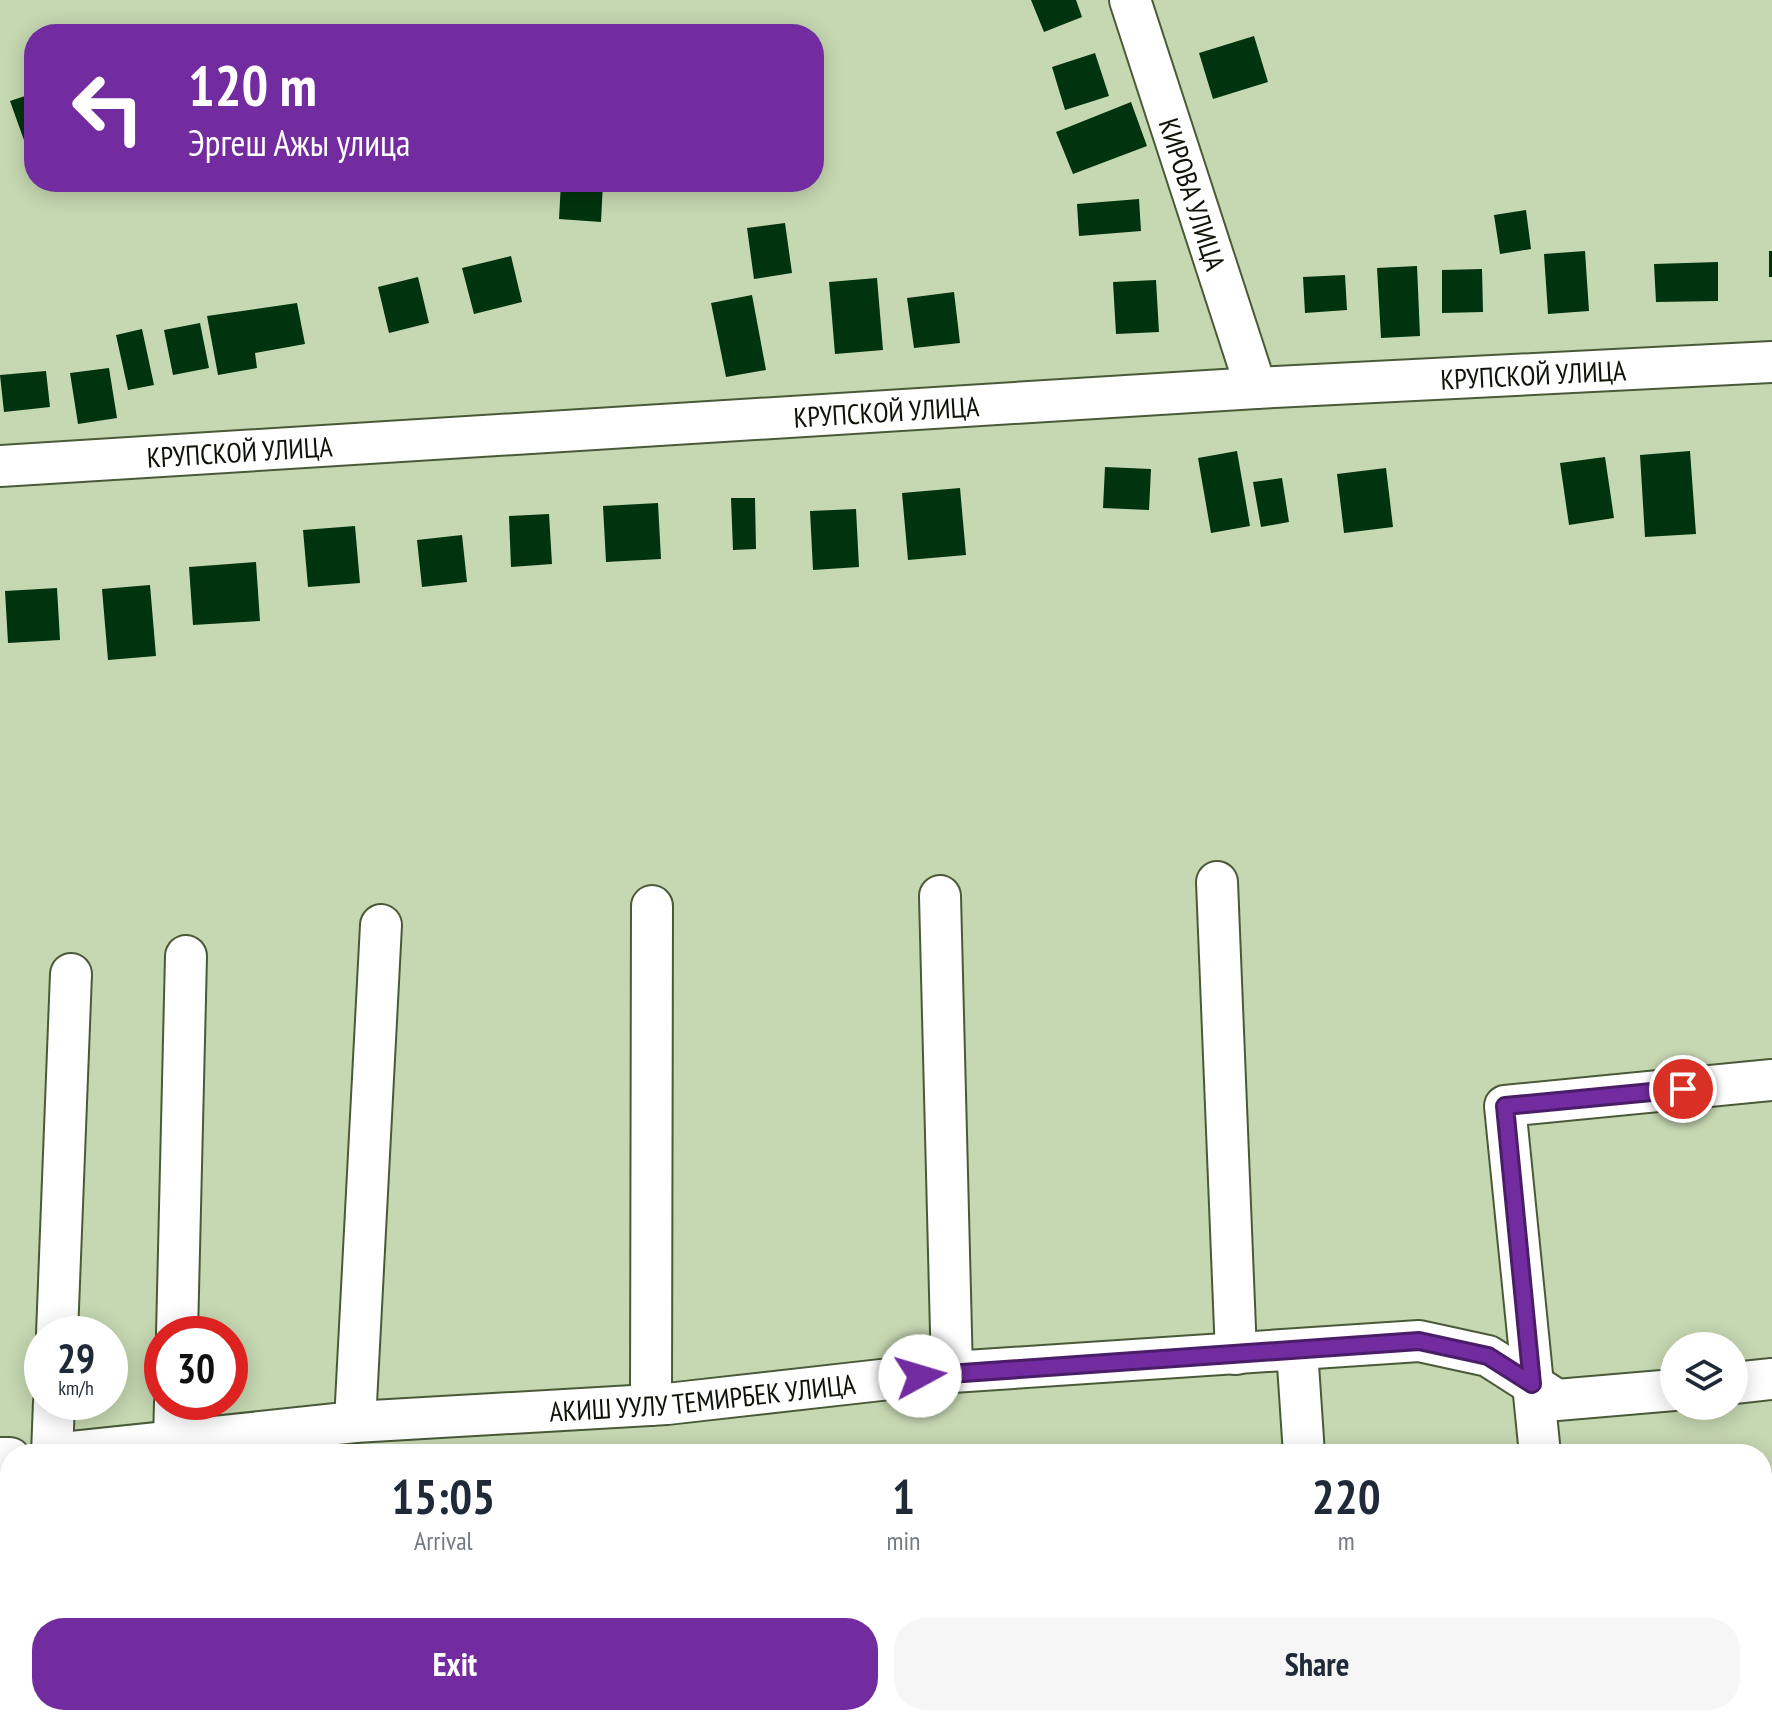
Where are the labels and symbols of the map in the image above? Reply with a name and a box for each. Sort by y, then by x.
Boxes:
street label: КИРОВА УЛИЦА [1151,113,1235,276]
street label: КРУПСКОЙ УЛИЦА [1440,351,1628,397]
street label: КРУПСКОЙ УЛИЦА [792,387,981,435]
street label: КРУПСКОЙ УЛИЦА [146,427,334,475]
pin [1649,1055,1717,1123]
speed limit sign: 30 [144,1316,248,1420]
position arrow [878,1334,962,1418]
street label: АКИШ УУЛУ ТЕМИРБЕК УЛИЦА [548,1364,858,1429]

